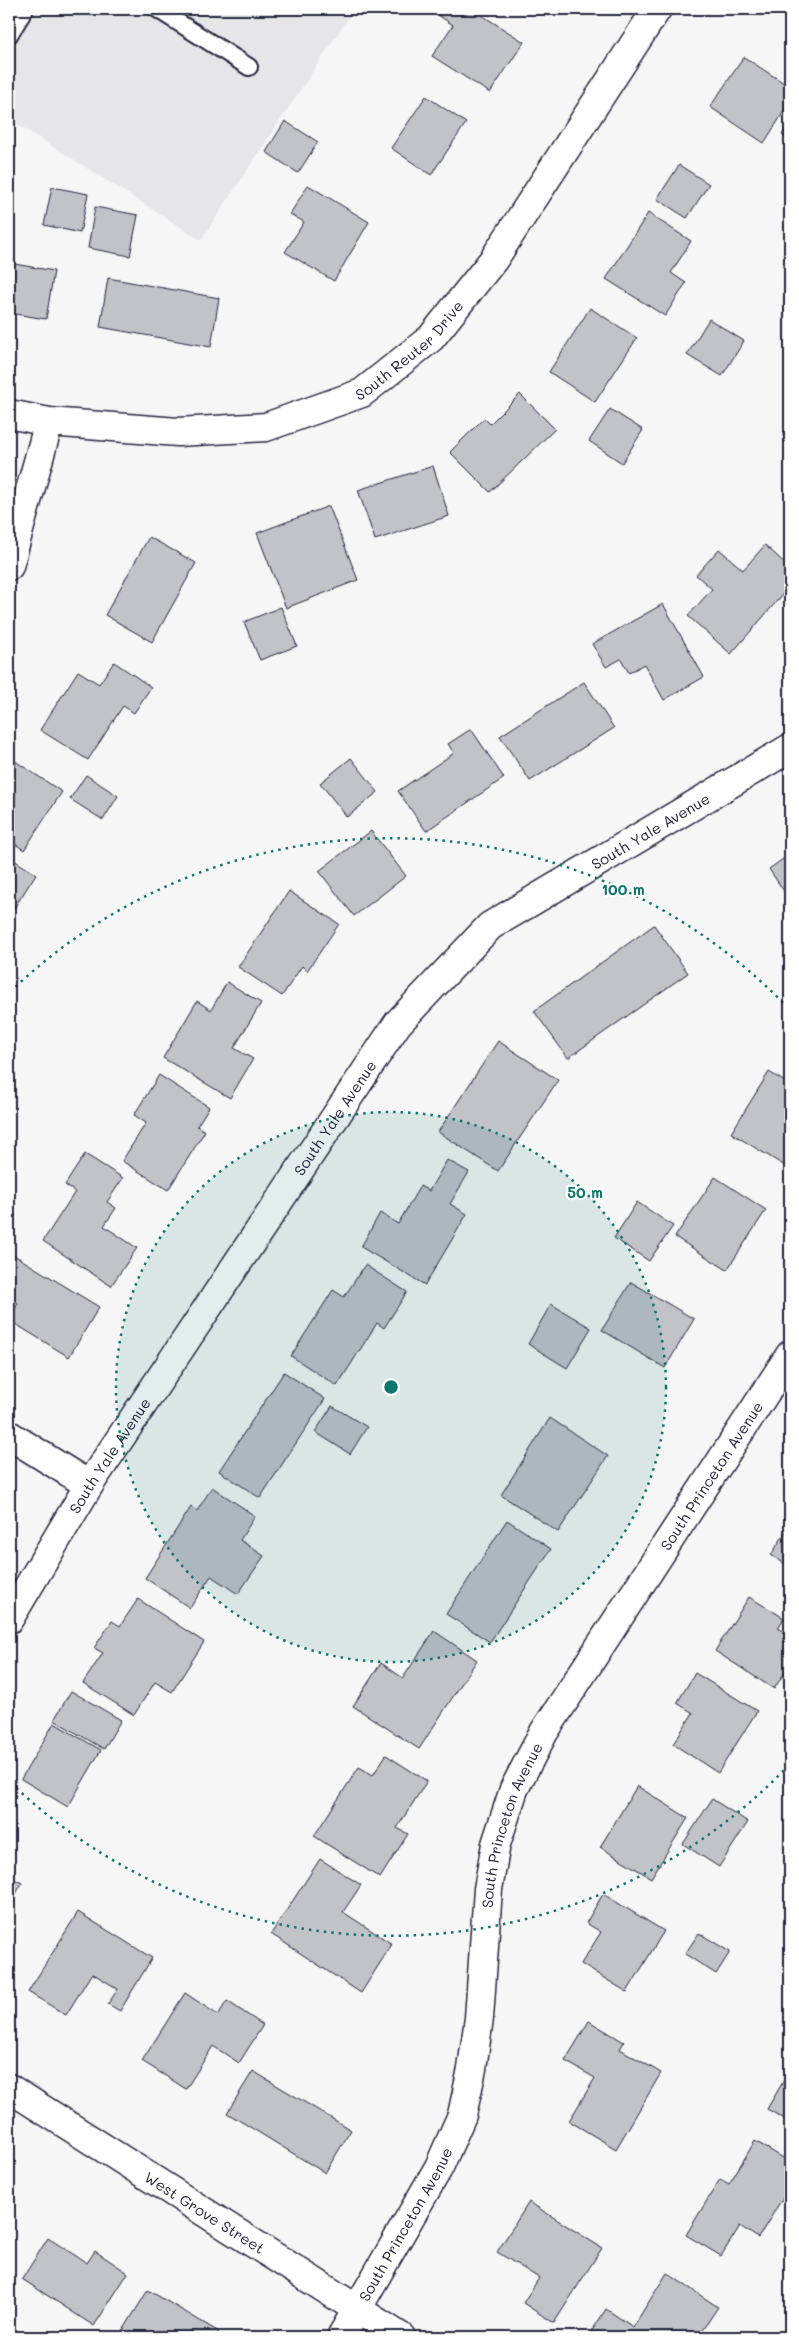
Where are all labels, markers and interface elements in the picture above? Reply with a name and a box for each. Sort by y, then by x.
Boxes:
street label: South Reuter Drive [353,296,467,405]
street label: South Yale Avenue [587,788,713,874]
text: 100 m [601,879,645,899]
street label: South Yale Avenue [289,1056,380,1179]
text: 50 m [567,1182,603,1202]
centre of rings [382,1378,400,1396]
street label: South Yale Avenue [64,1394,155,1517]
street label: South Princeton Avenue [655,1397,767,1554]
street label: South Princeton Avenue [477,1739,547,1908]
street label: South Princeton Avenue [354,2144,457,2305]
street label: West Grove Street [141,2167,269,2258]

